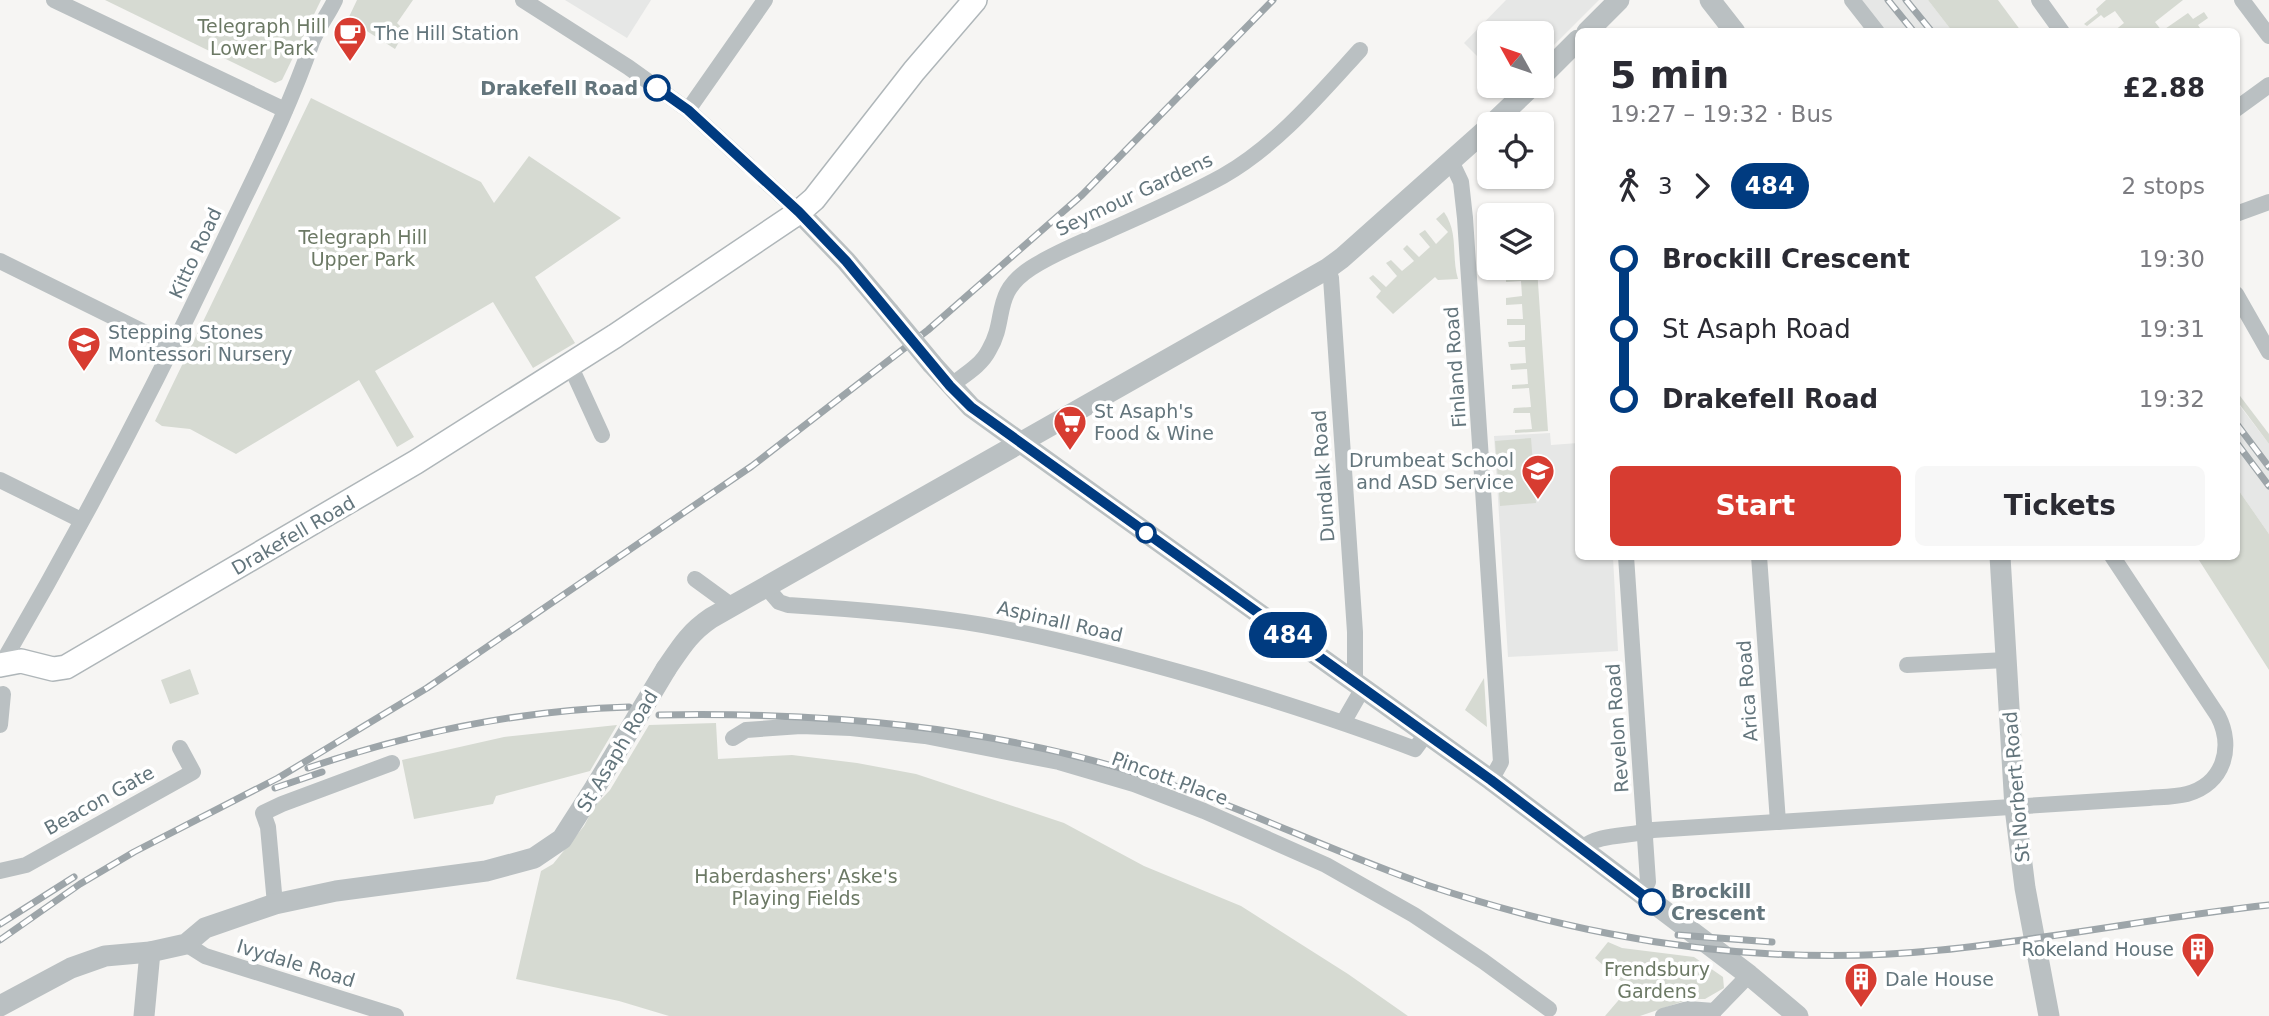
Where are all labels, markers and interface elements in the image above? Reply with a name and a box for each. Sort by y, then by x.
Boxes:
cafe icon: The Hill Station [331,14,369,63]
park label: Telegraph Hill Lower Park [197,15,326,59]
north arrow [1477,21,1554,98]
map controls [1477,21,1554,280]
place label: The Hill Station [373,22,519,44]
text: 5 min [1610,53,1729,97]
text: £2.88 [2123,73,2205,103]
marker: Drakefell Road [644,75,670,101]
place label: Drakefell Road [480,77,638,99]
text: 19:27 – 19:32 · Bus [1610,101,1833,127]
button: locate [1477,112,1554,189]
street label: Seymour Gardens [1052,148,1216,240]
icon: walk [1610,167,1648,205]
icon: forward [1683,167,1721,205]
text: 484 [1745,172,1795,200]
text: 3 [1658,173,1673,199]
text: 2 stops [2121,173,2205,199]
button: layers [1477,203,1554,280]
street label: Kitto Road [164,204,226,302]
park label: Telegraph Hill Upper Park [298,226,427,270]
text: Brockill Crescent [1662,244,1910,274]
text: 19:30 [2139,246,2205,272]
street label: Finland Road [1440,306,1470,428]
text: St Asaph Road [1662,314,1851,344]
text: 19:31 [2139,316,2205,342]
place label: Stepping Stones Montessori Nursery [108,321,292,365]
school or university icon: Stepping Stones Montessori Nursery [65,324,103,373]
text: Drakefell Road [1662,384,1878,414]
text: 19:32 [2139,386,2205,412]
place label: St Asaph's Food & Wine [1094,400,1214,444]
supermarket icon: St Asaph's Food & Wine [1051,403,1089,452]
street label: Dundalk Road [1307,409,1339,543]
place label: Drumbeat School and ASD Service [1349,449,1514,493]
school or university icon: Drumbeat School and ASD Service [1519,452,1557,501]
button: Start [1610,466,1901,546]
button: Tickets [1915,466,2205,546]
street label: Drakefell Road [227,491,359,579]
unlabelled marker [1136,523,1156,543]
street label: Aspinall Road [995,596,1125,646]
line badge: 484 [1248,612,1328,658]
text: 484 [1263,621,1313,649]
street label: Arica Road [1732,639,1762,743]
street label: Revelon Road [1602,663,1632,793]
street label: St Asaph Road [572,686,662,816]
street label: St Norbert Road [1998,710,2034,864]
street label: Pincott Place [1109,747,1231,809]
street label: Beacon Gate [40,761,158,839]
park label: Haberdashers' Aske's Playing Fields [694,865,898,909]
place label: Brockill Crescent [1671,880,1765,924]
marker: Brockill Crescent [1639,889,1665,915]
building icon: Rokeland House [2179,930,2217,979]
street label: Ivydale Road [234,935,358,991]
place label: Rokeland House [2021,938,2174,960]
park label: Frendsbury Gardens [1604,958,1710,1002]
building icon: Dale House [1842,960,1880,1009]
place label: Dale House [1885,968,1994,990]

